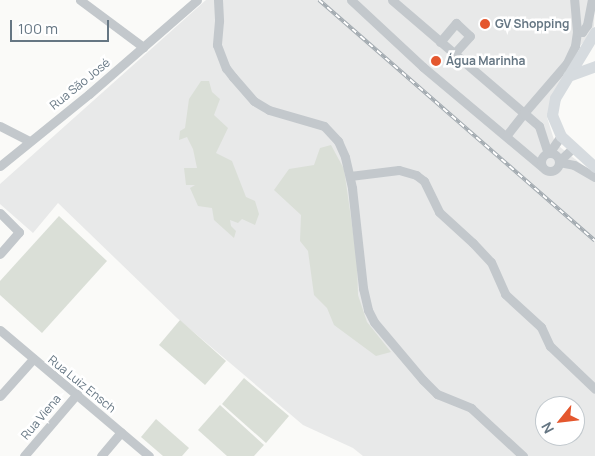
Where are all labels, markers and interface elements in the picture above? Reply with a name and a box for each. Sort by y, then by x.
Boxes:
scale bar [12,10,111,42]
place label: GV Shopping [495,17,569,31]
text: 100 m [18,18,58,39]
marker: GV Shopping [479,18,491,30]
place label: Água Marinha [446,54,526,68]
street label: Rua São José [47,55,113,113]
marker: Água Marinha [430,55,442,67]
street label: Rua Luiz Ensch [45,352,119,416]
street label: Rua Viena [18,392,64,442]
north arrow [535,396,585,446]
text: N [537,419,558,437]

